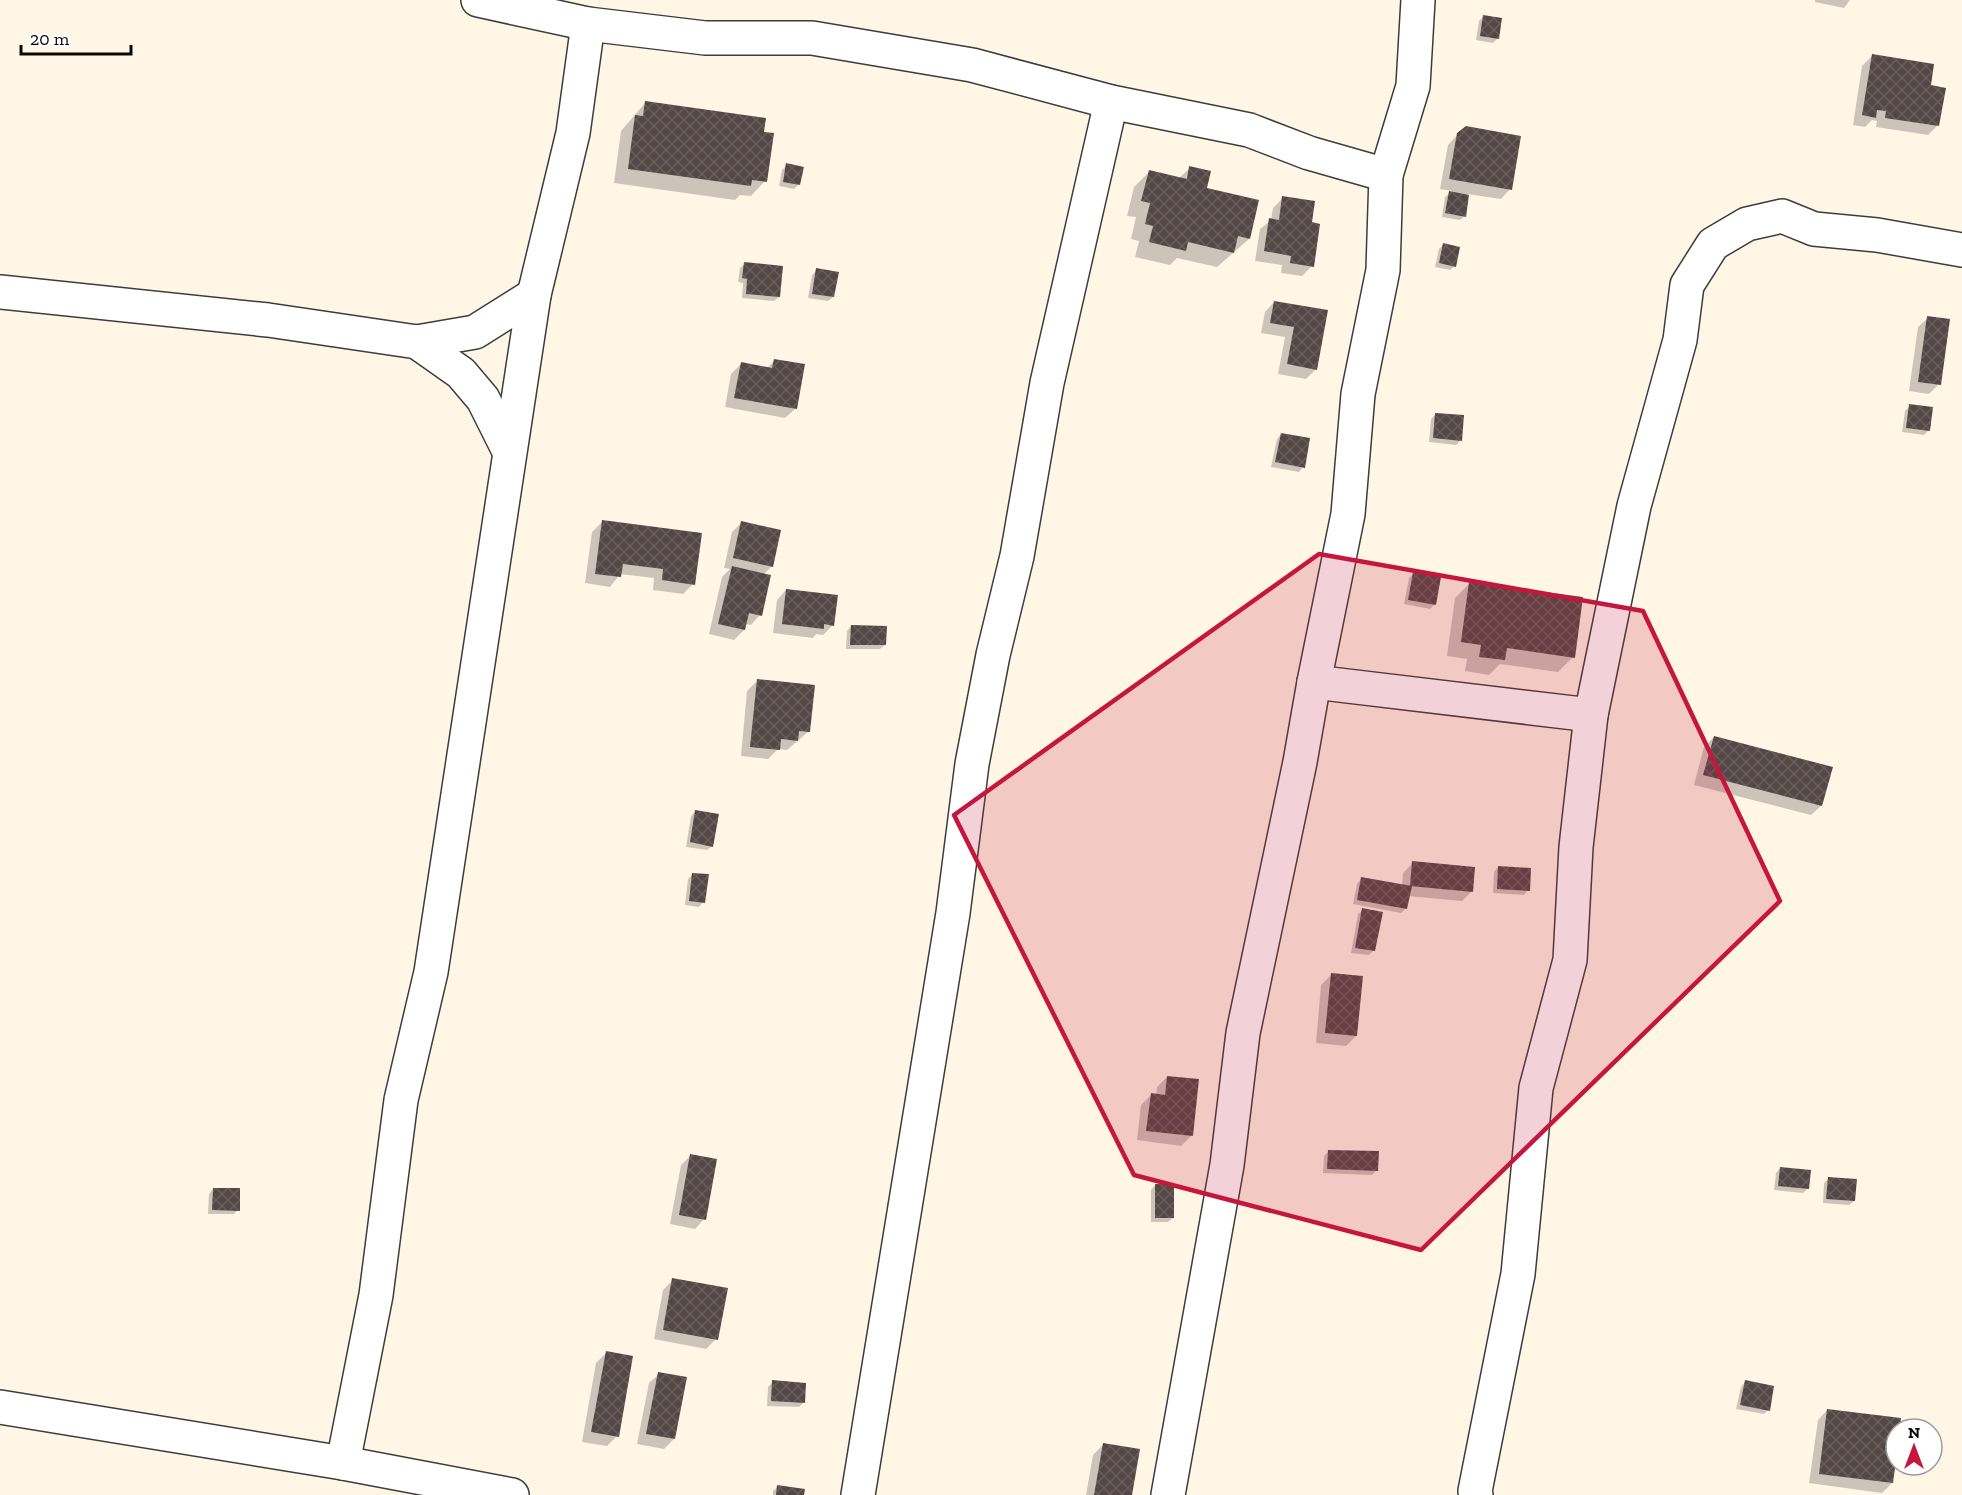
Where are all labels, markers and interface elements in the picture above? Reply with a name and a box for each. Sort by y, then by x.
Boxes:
scale bar [21,18,130,56]
text: 20 m [30,28,70,50]
north arrow [1884,1417,1944,1477]
text: N [1908,1423,1920,1442]

